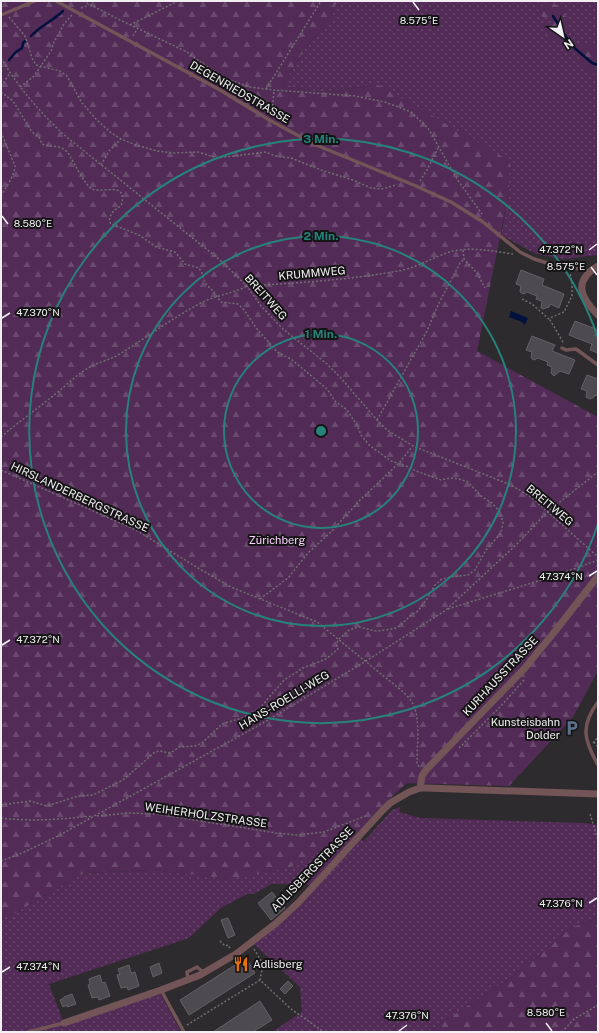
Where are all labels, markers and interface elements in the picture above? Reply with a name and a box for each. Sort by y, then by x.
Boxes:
text: 8.575°E [400,14,438,26]
north arrow [543,16,583,56]
text: N [562,37,576,52]
street label: DEGENRIEDSTRASSE [188,59,292,126]
text: 3 Min. [303,132,339,146]
text: 8.580°E [14,217,52,229]
text: 2 Min. [304,229,338,243]
text: 47.372°N [539,243,583,255]
text: 8.575°E [547,260,585,272]
street label: KRUMMWEG [278,264,346,282]
street label: BREITWEG [242,272,290,322]
text: 47.370°N [16,306,60,318]
text: 1 Min. [305,327,337,341]
centre of rings [314,424,328,438]
street label: HIRSLANDERBERGSTRASSE [9,460,151,534]
street label: BREITWEG [524,482,576,528]
park label: Zürichberg [249,534,305,546]
text: 47.374°N [539,570,583,582]
text: 47.372°N [16,633,60,645]
street label: KURHAUSSTRASSE [460,634,540,718]
street label: HANS-ROELLI-WEG [237,668,331,732]
place label: Kunsteisbahn Dolder [491,716,560,741]
parking icon: Kunsteisbahn Dolder [563,719,581,737]
street label: WEIHERHOLZSTRASSE [144,800,268,830]
street label: ADLISBERGSTRASSE [269,824,355,914]
text: 47.376°N [539,897,583,909]
restaurant icon: Adlisberg [232,955,250,973]
place label: Adlisberg [253,958,303,970]
text: 47.374°N [16,960,60,972]
text: 8.580°E [527,1006,565,1018]
text: 47.376°N [385,1009,429,1021]

